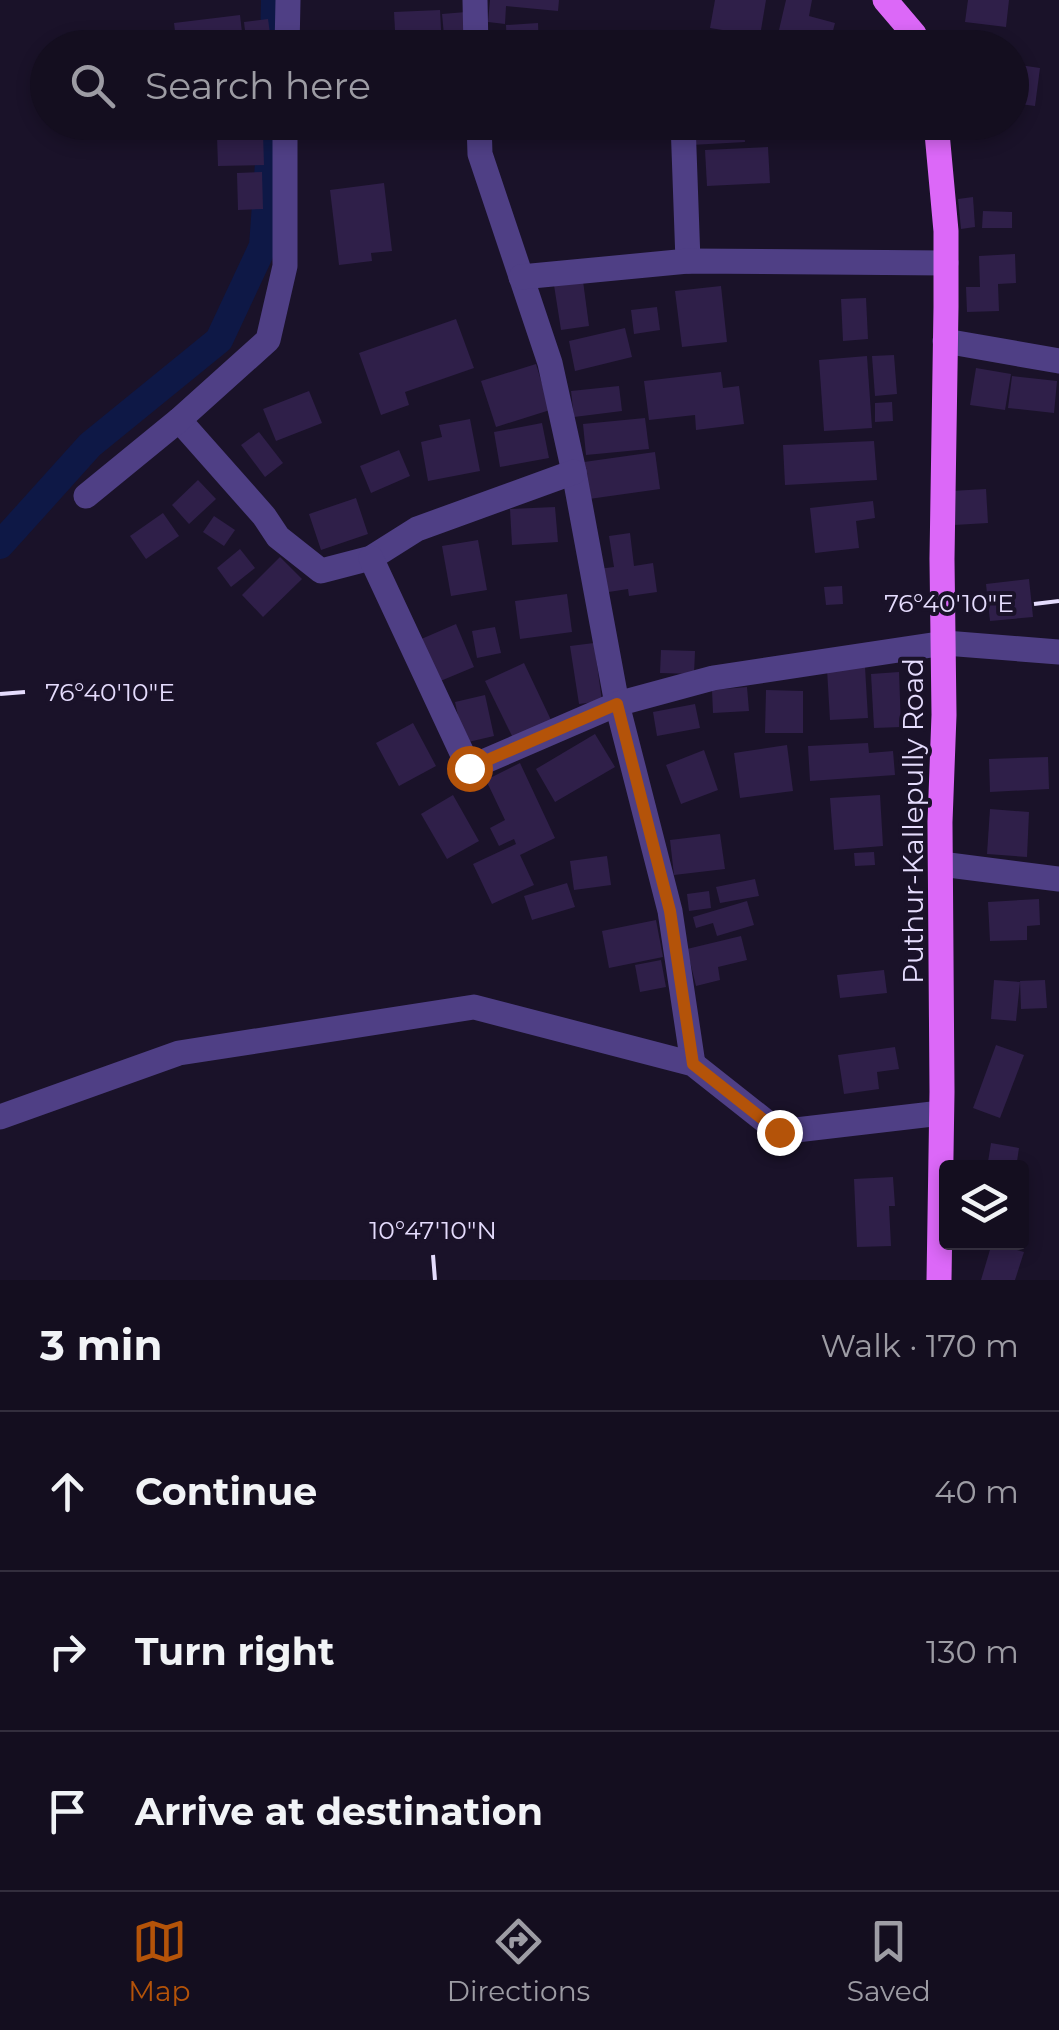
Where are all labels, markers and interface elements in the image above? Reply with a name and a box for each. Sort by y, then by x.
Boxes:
search box [30,30,1029,140]
icon: search [65,58,120,113]
text: Search here [145,62,371,109]
text: 76°40'10"E [884,588,1014,618]
street label: Puthur-Kallepully Road [896,658,930,984]
text: 76°40'10"E [45,677,175,707]
route start [447,746,493,792]
route end [757,1110,803,1156]
map controls [939,1160,1029,1250]
button: layers [939,1160,1029,1250]
text: 10°47'10"N [369,1215,497,1245]
text: 3 min [40,1319,162,1371]
text: Walk · 170 m [820,1326,1019,1365]
icon: ahead [40,1464,95,1519]
text: Continue [135,1468,317,1515]
text: 40 m [934,1472,1019,1511]
icon: right [40,1624,95,1679]
text: Turn right [135,1628,334,1675]
text: 130 m [926,1632,1019,1671]
icon: arrive [40,1784,95,1839]
text: Arrive at destination [135,1788,543,1835]
tab: Map [128,1914,190,2008]
tab: Directions [447,1914,590,2008]
tab: Saved [847,1914,931,2008]

